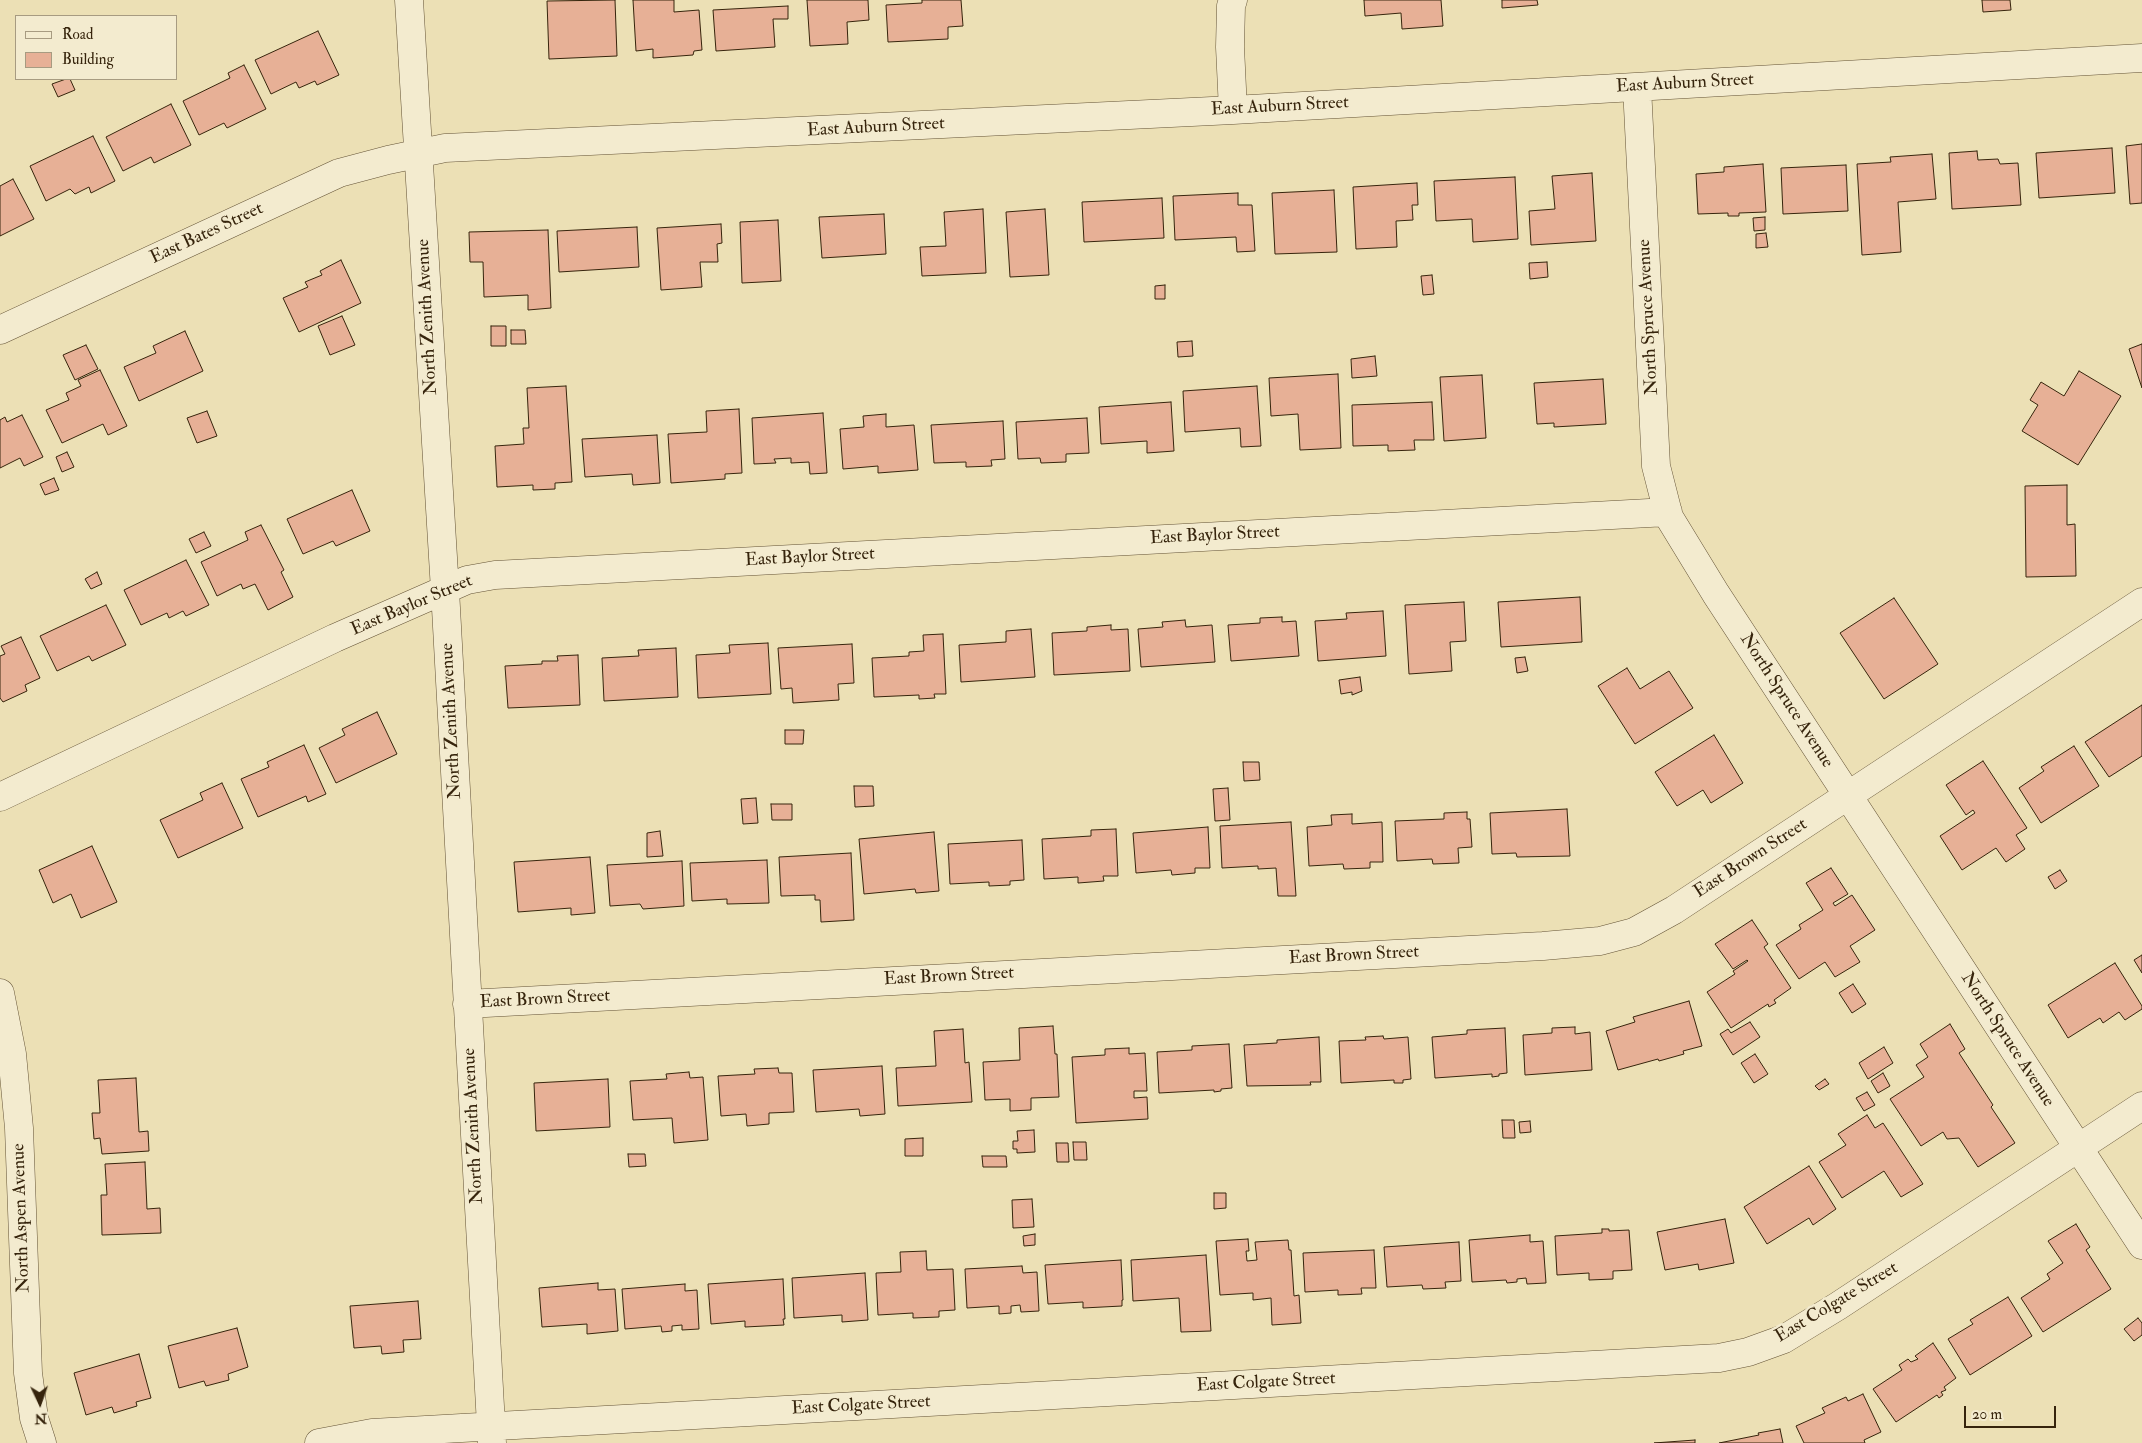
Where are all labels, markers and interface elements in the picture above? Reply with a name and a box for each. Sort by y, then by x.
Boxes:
legend [15,15,178,80]
text: Road [62,25,93,44]
text: Building [62,50,114,69]
street label: East Auburn Street [1616,70,1754,98]
street label: East Auburn Street [1211,93,1349,121]
street label: East Auburn Street [807,114,945,142]
street label: East Bates Street [147,198,267,270]
street label: North Zenith Avenue [413,238,443,396]
street label: North Spruce Avenue [1634,239,1664,395]
street label: East Baylor Street [1149,522,1281,550]
street label: East Baylor Street [744,544,876,572]
street label: East Baylor Street [348,571,476,641]
street label: North Spruce Avenue [1734,630,1838,772]
street label: North Zenith Avenue [437,642,467,800]
street label: East Brown Street [1690,814,1812,904]
street label: East Brown Street [1288,942,1420,970]
street label: East Brown Street [883,963,1015,991]
street label: North Spruce Avenue [1955,969,2059,1111]
street label: East Brown Street [479,986,611,1014]
street label: North Zenith Avenue [459,1047,489,1205]
street label: North Aspen Avenue [9,1143,35,1293]
street label: East Colgate Street [1772,1258,1902,1348]
street label: East Colgate Street [1196,1369,1336,1397]
north arrow [15,1378,65,1428]
street label: East Colgate Street [791,1392,931,1420]
scale bar [1967,1396,2060,1428]
text: 20 m [1972,1405,2002,1424]
text: N [34,1410,48,1427]

